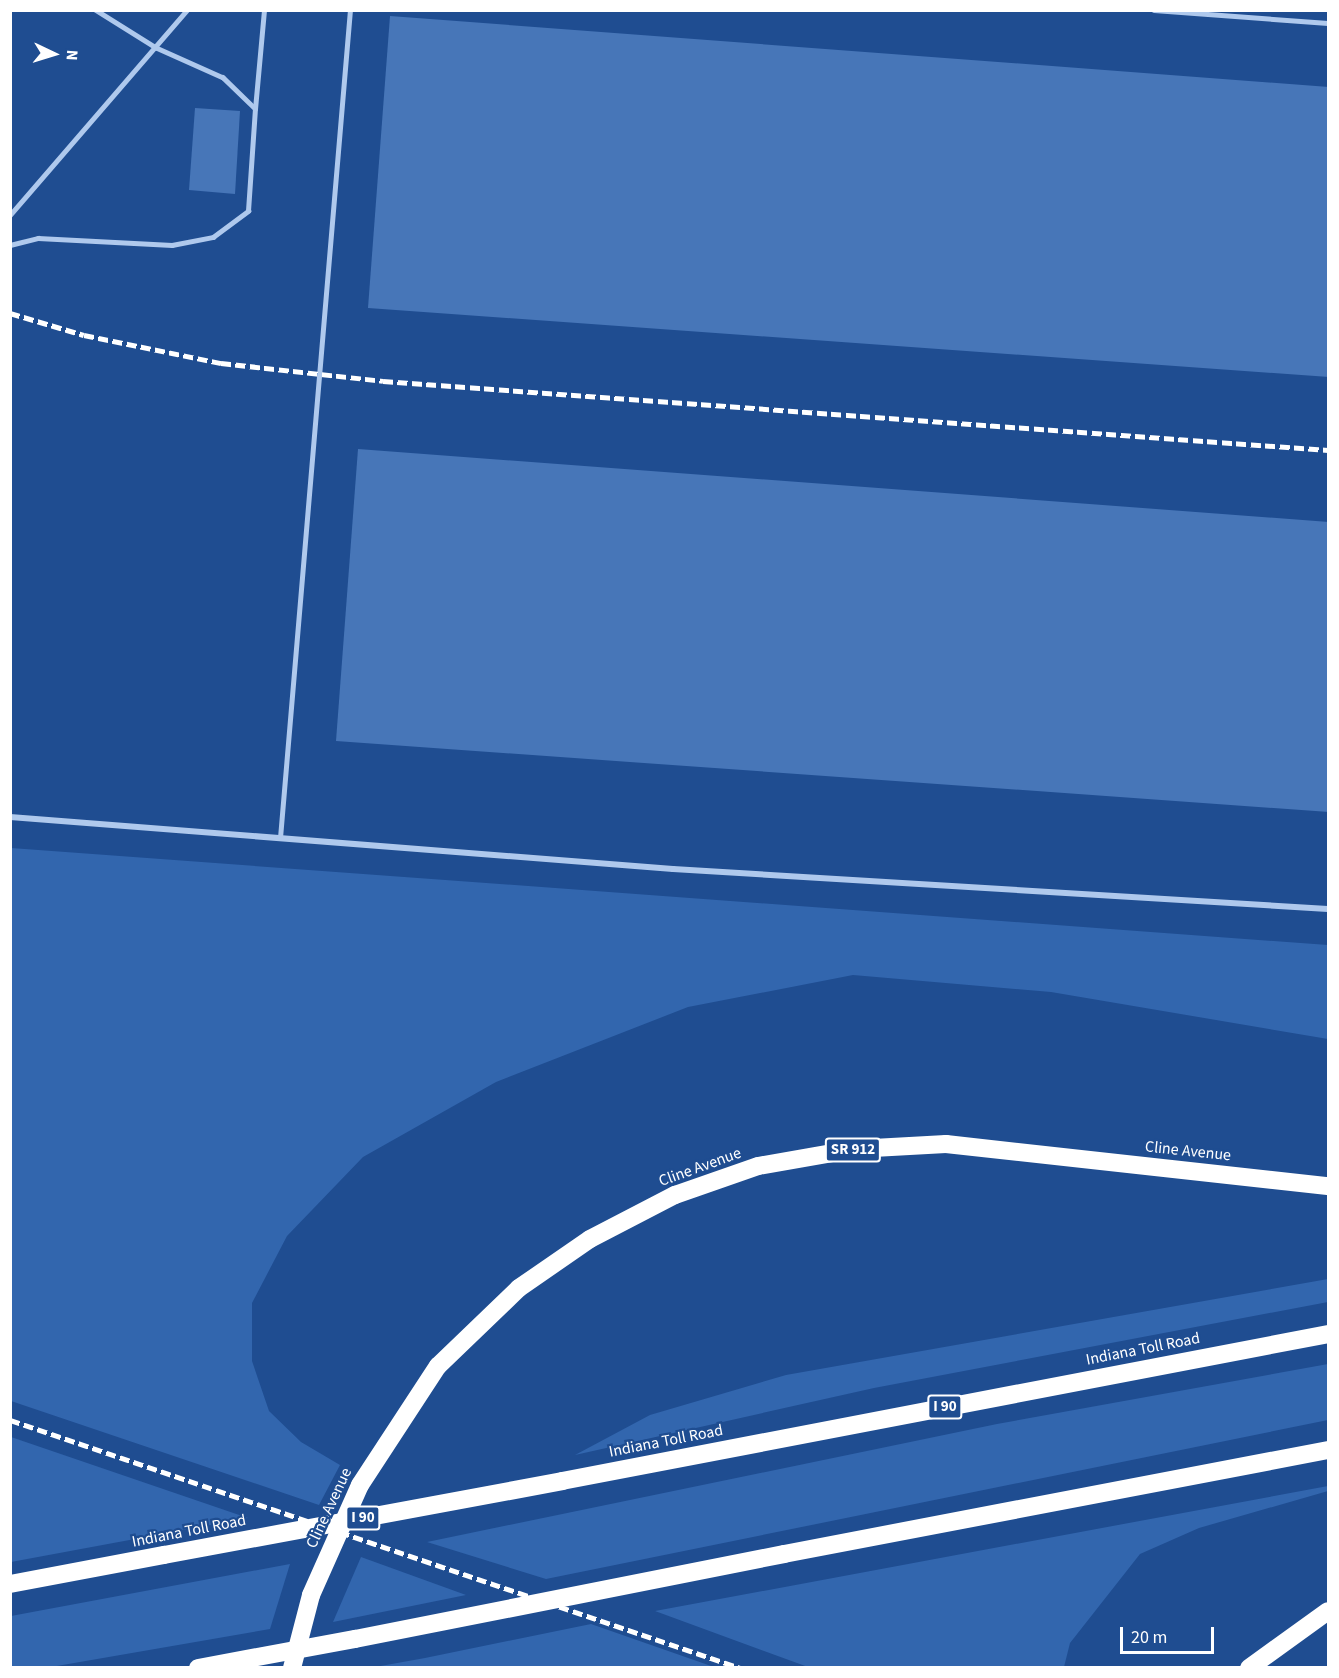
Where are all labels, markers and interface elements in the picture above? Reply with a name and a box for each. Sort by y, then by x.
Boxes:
north arrow [24,24,84,84]
text: N [61,49,83,61]
street label: Cline Avenue [1144,1137,1232,1165]
road number: SR 912 [824,1138,882,1162]
street label: Cline Avenue [656,1143,744,1191]
street label: Indiana Toll Road [1084,1329,1202,1369]
road number: I 90 [927,1395,963,1419]
street label: Indiana Toll Road [607,1421,725,1461]
street label: Cline Avenue [302,1465,356,1551]
road number: I 90 [345,1506,381,1530]
street label: Indiana Toll Road [130,1511,248,1551]
scale bar [1123,1615,1218,1653]
text: 20 m [1131,1625,1167,1650]

